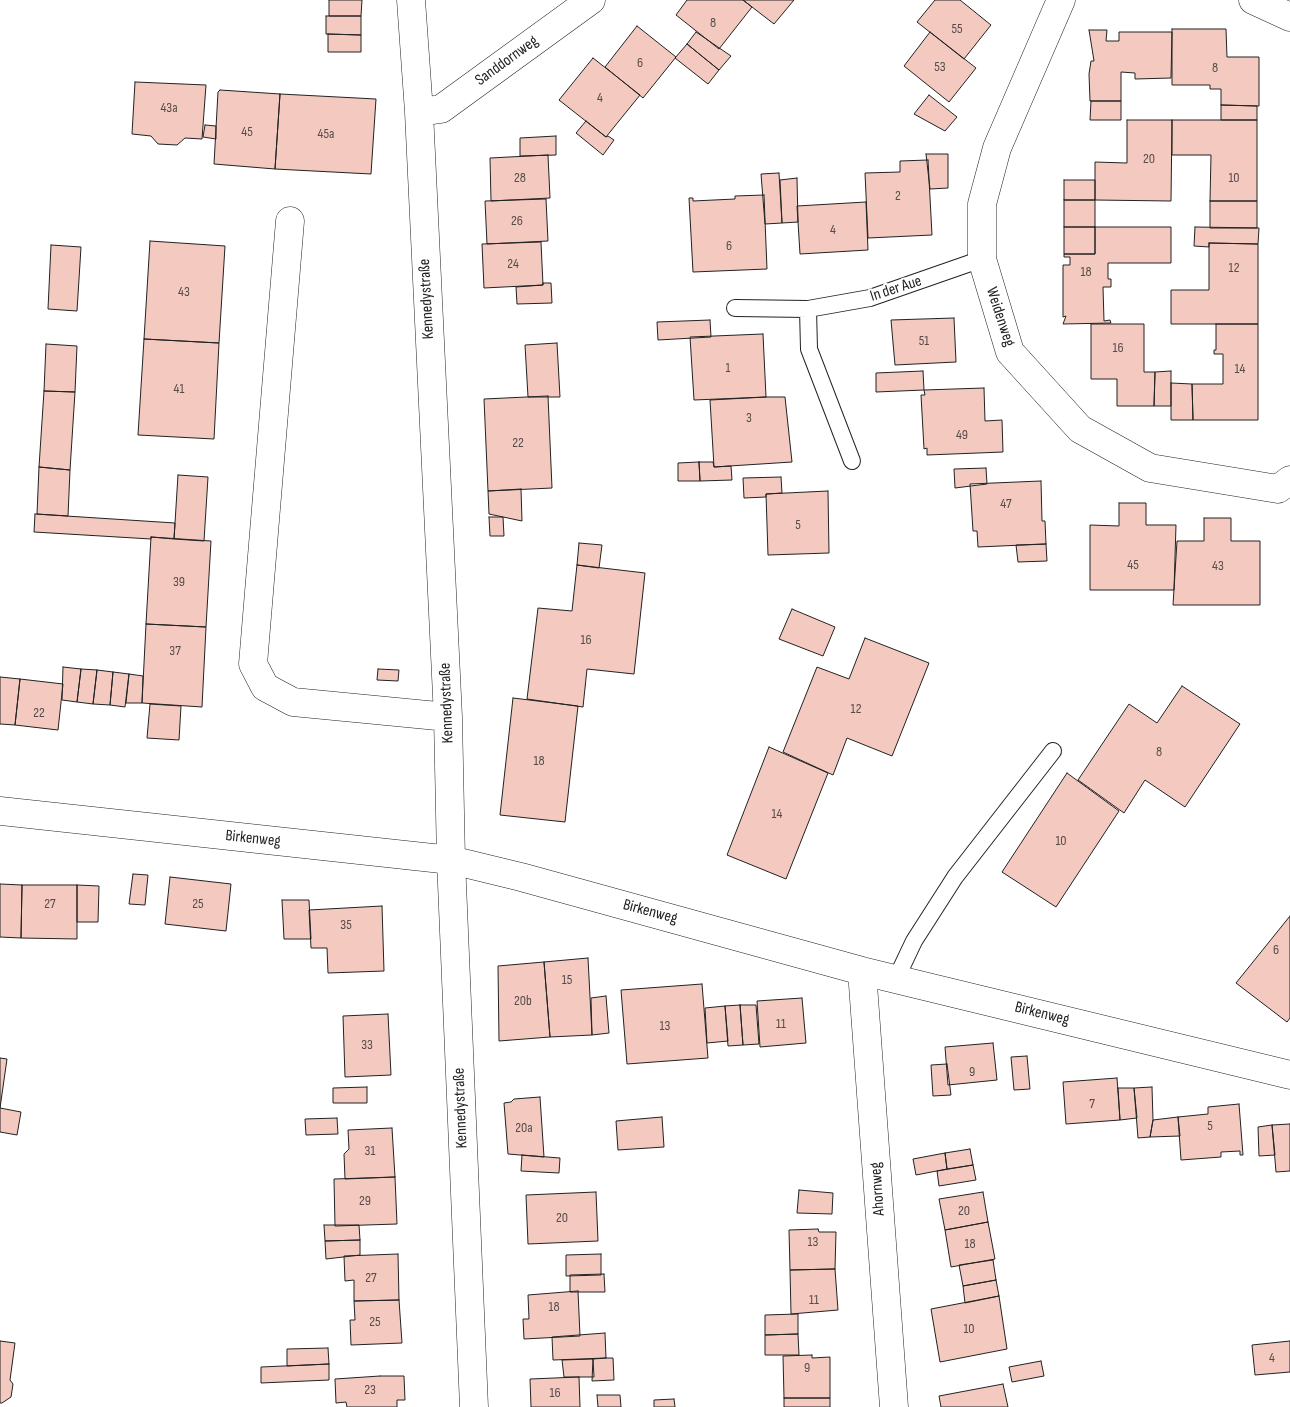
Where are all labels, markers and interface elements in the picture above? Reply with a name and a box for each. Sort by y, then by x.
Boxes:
house number: 8 [710,15,716,31]
house number: 55 [951,21,963,37]
street label: Sanddornweg [472,32,542,90]
house number: 6 [637,55,643,71]
house number: 53 [934,59,946,75]
house number: 8 [1212,60,1218,76]
house number: 4 [597,90,603,106]
house number: 43a [160,100,178,116]
house number: 45 [241,124,253,140]
house number: 45a [318,126,334,142]
house number: 20 [1143,151,1155,167]
house number: 28 [514,170,526,186]
house number: 10 [1228,170,1240,186]
house number: 2 [895,188,901,204]
house number: 26 [511,213,523,229]
house number: 4 [830,222,836,238]
house number: 6 [726,238,732,254]
house number: 24 [507,256,519,272]
street label: Kennedystraße [415,258,439,340]
house number: 12 [1229,260,1239,276]
house number: 18 [1080,264,1092,280]
street label: In der Aue [868,272,924,306]
house number: 43 [178,284,190,300]
street label: Weidenweg [981,285,1019,349]
house number: 51 [919,333,929,349]
house number: 16 [1112,340,1124,356]
house number: 1 [726,360,730,376]
house number: 14 [1235,361,1245,377]
house number: 41 [174,381,184,397]
house number: 3 [746,410,752,426]
house number: 49 [956,427,968,443]
house number: 22 [512,435,524,451]
house number: 47 [1000,496,1012,512]
house number: 5 [795,517,801,533]
house number: 45 [1127,557,1139,573]
house number: 43 [1212,558,1224,574]
house number: 39 [173,574,185,590]
house number: 16 [580,632,592,648]
house number: 37 [169,643,181,659]
street label: Kennedystraße [436,662,458,744]
house number: 12 [851,701,861,717]
house number: 22 [33,705,45,721]
house number: 8 [1156,744,1162,760]
house number: 18 [533,753,545,769]
house number: 14 [772,806,782,822]
street label: Birkenweg [224,827,282,851]
house number: 10 [1055,833,1067,849]
house number: 27 [44,896,56,912]
house number: 25 [192,896,204,912]
street label: Birkenweg [621,896,679,928]
house number: 35 [340,917,352,933]
house number: 6 [1273,942,1279,958]
house number: 15 [562,972,572,988]
house number: 20b [514,993,532,1009]
street label: Birkenweg [1013,998,1071,1030]
house number: 11 [776,1016,786,1032]
house number: 13 [660,1018,670,1034]
house number: 33 [361,1037,373,1053]
house number: 9 [969,1064,975,1080]
street label: Kennedystraße [450,1067,472,1149]
house number: 7 [1089,1096,1095,1112]
house number: 5 [1207,1118,1213,1134]
house number: 20a [515,1120,533,1136]
house number: 31 [365,1143,375,1159]
street label: Ahornweg [867,1162,889,1216]
house number: 29 [359,1193,371,1209]
house number: 20 [958,1203,970,1219]
house number: 20 [556,1210,568,1226]
house number: 13 [808,1234,818,1250]
house number: 18 [964,1236,976,1252]
house number: 27 [365,1270,377,1286]
house number: 11 [809,1292,819,1308]
house number: 18 [548,1299,560,1315]
house number: 25 [369,1314,381,1330]
house number: 10 [963,1321,975,1337]
house number: 4 [1269,1350,1275,1366]
house number: 9 [804,1360,810,1376]
house number: 23 [364,1382,376,1398]
house number: 16 [549,1385,561,1401]

